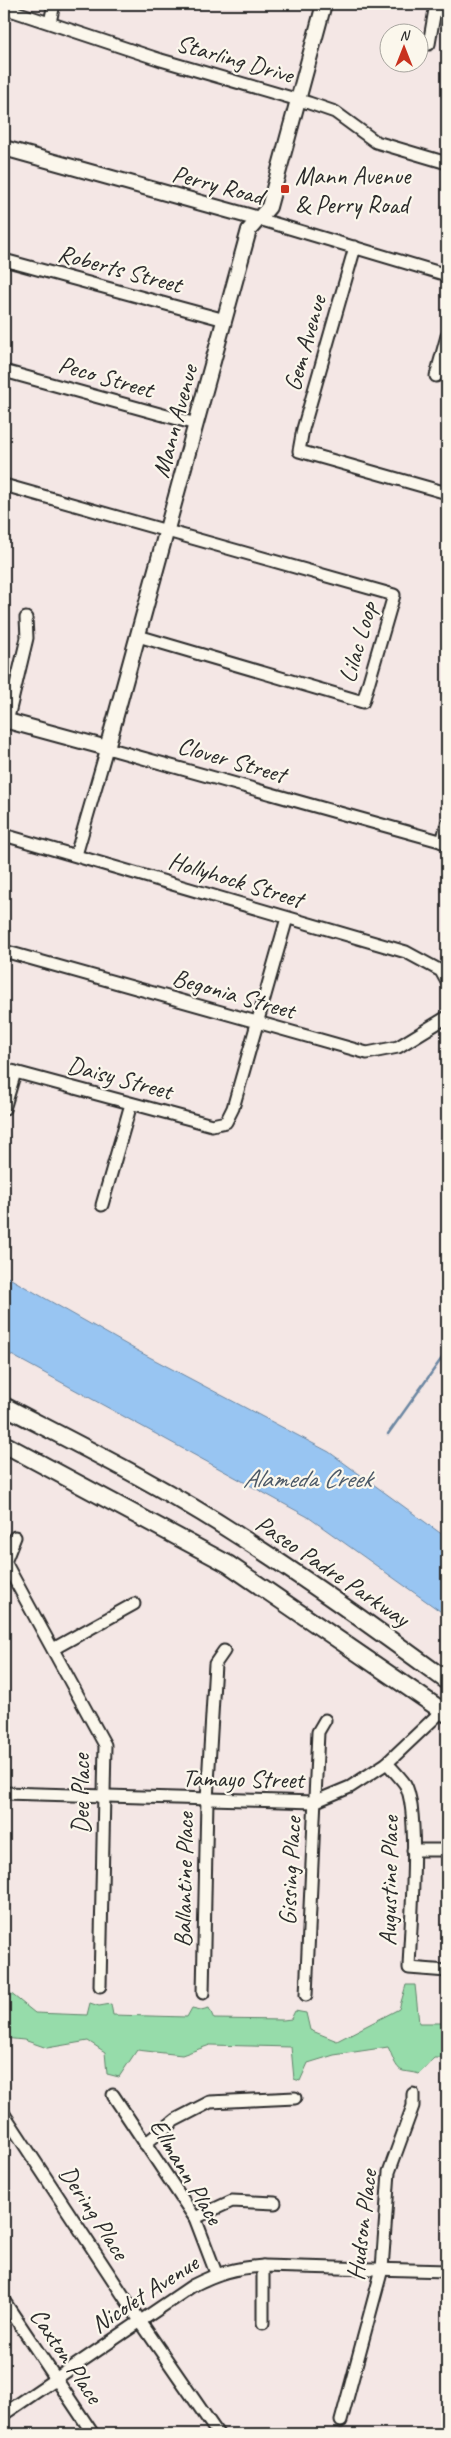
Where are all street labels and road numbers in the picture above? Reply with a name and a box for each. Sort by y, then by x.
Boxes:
street label: Starling Drive [172,27,299,91]
street label: Perry Road [169,157,271,214]
street label: Roberts Street [54,237,188,302]
street label: Gem Avenue [276,290,334,395]
street label: Peco Street [55,348,159,406]
street label: Mann Avenue [145,360,206,481]
street label: Lilac Loop [331,597,385,686]
street label: Clover Street [174,729,293,792]
street label: Hollyhock Street [165,844,310,917]
street label: Begonia Street [169,961,301,1027]
street label: Daisy Street [64,1049,178,1108]
street label: Paseo Padre Parkway [249,1508,418,1635]
street label: Dee Place [65,1752,97,1834]
street label: Tamayo Street [182,1762,307,1796]
street label: Ballantine Place [167,1810,201,1948]
street label: Gissing Place [271,1814,309,1926]
street label: Augustine Place [372,1814,406,1946]
street label: Ellmann Place [142,2113,231,2232]
street label: Dering Place [52,2159,137,2267]
street label: Hudson Place [339,2166,385,2282]
street label: Nicolet Avenue [85,2246,206,2340]
street label: Caxton Place [22,2301,111,2411]

